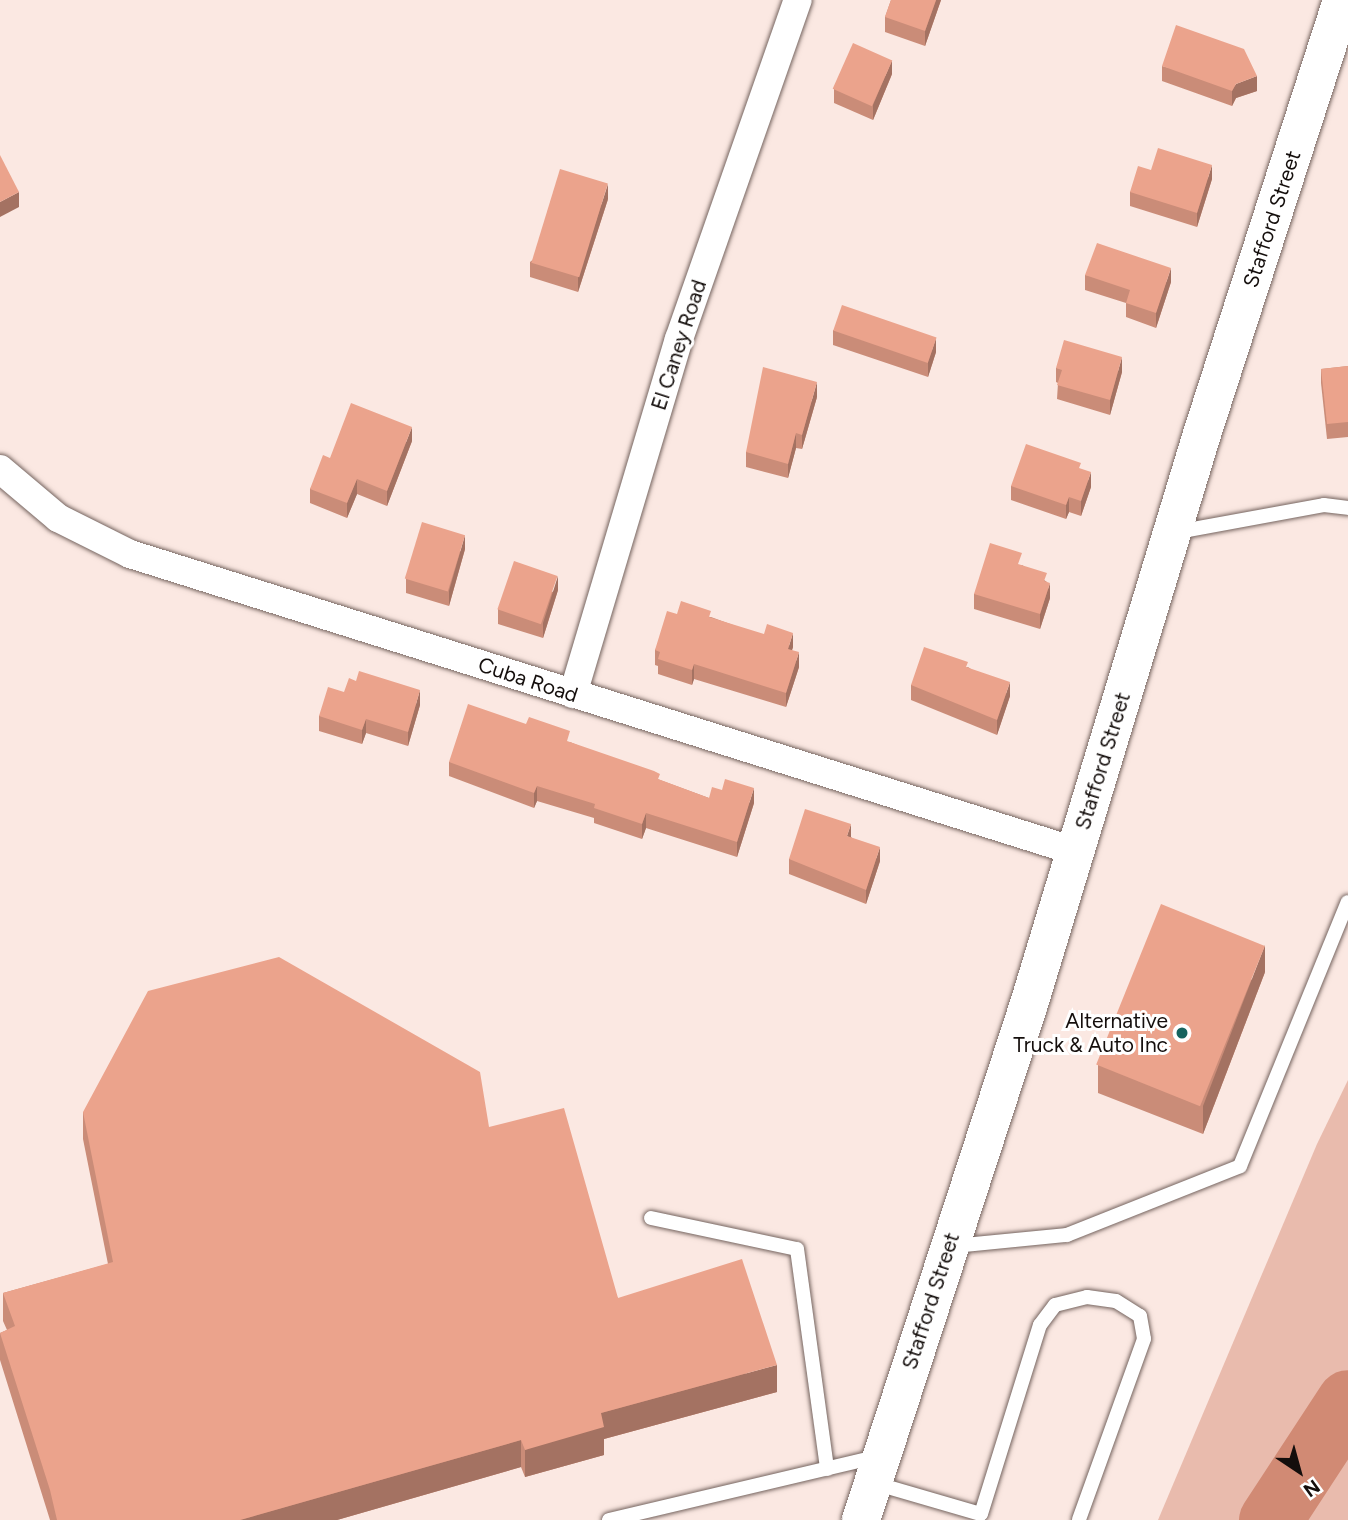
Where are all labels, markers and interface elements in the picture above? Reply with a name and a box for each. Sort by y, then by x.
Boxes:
street label: Stafford Street [1238,147,1306,291]
street label: El Caney Road [646,277,712,413]
street label: Cuba Road [475,652,581,708]
street label: Stafford Street [1070,689,1136,833]
place label: Alternative Truck & Auto Inc [1013,1008,1168,1058]
marker: Alternative Truck & Auto Inc [1174,1025,1190,1041]
street label: Stafford Street [897,1229,965,1373]
north arrow [1264,1436,1334,1506]
text: N [1299,1475,1324,1502]

